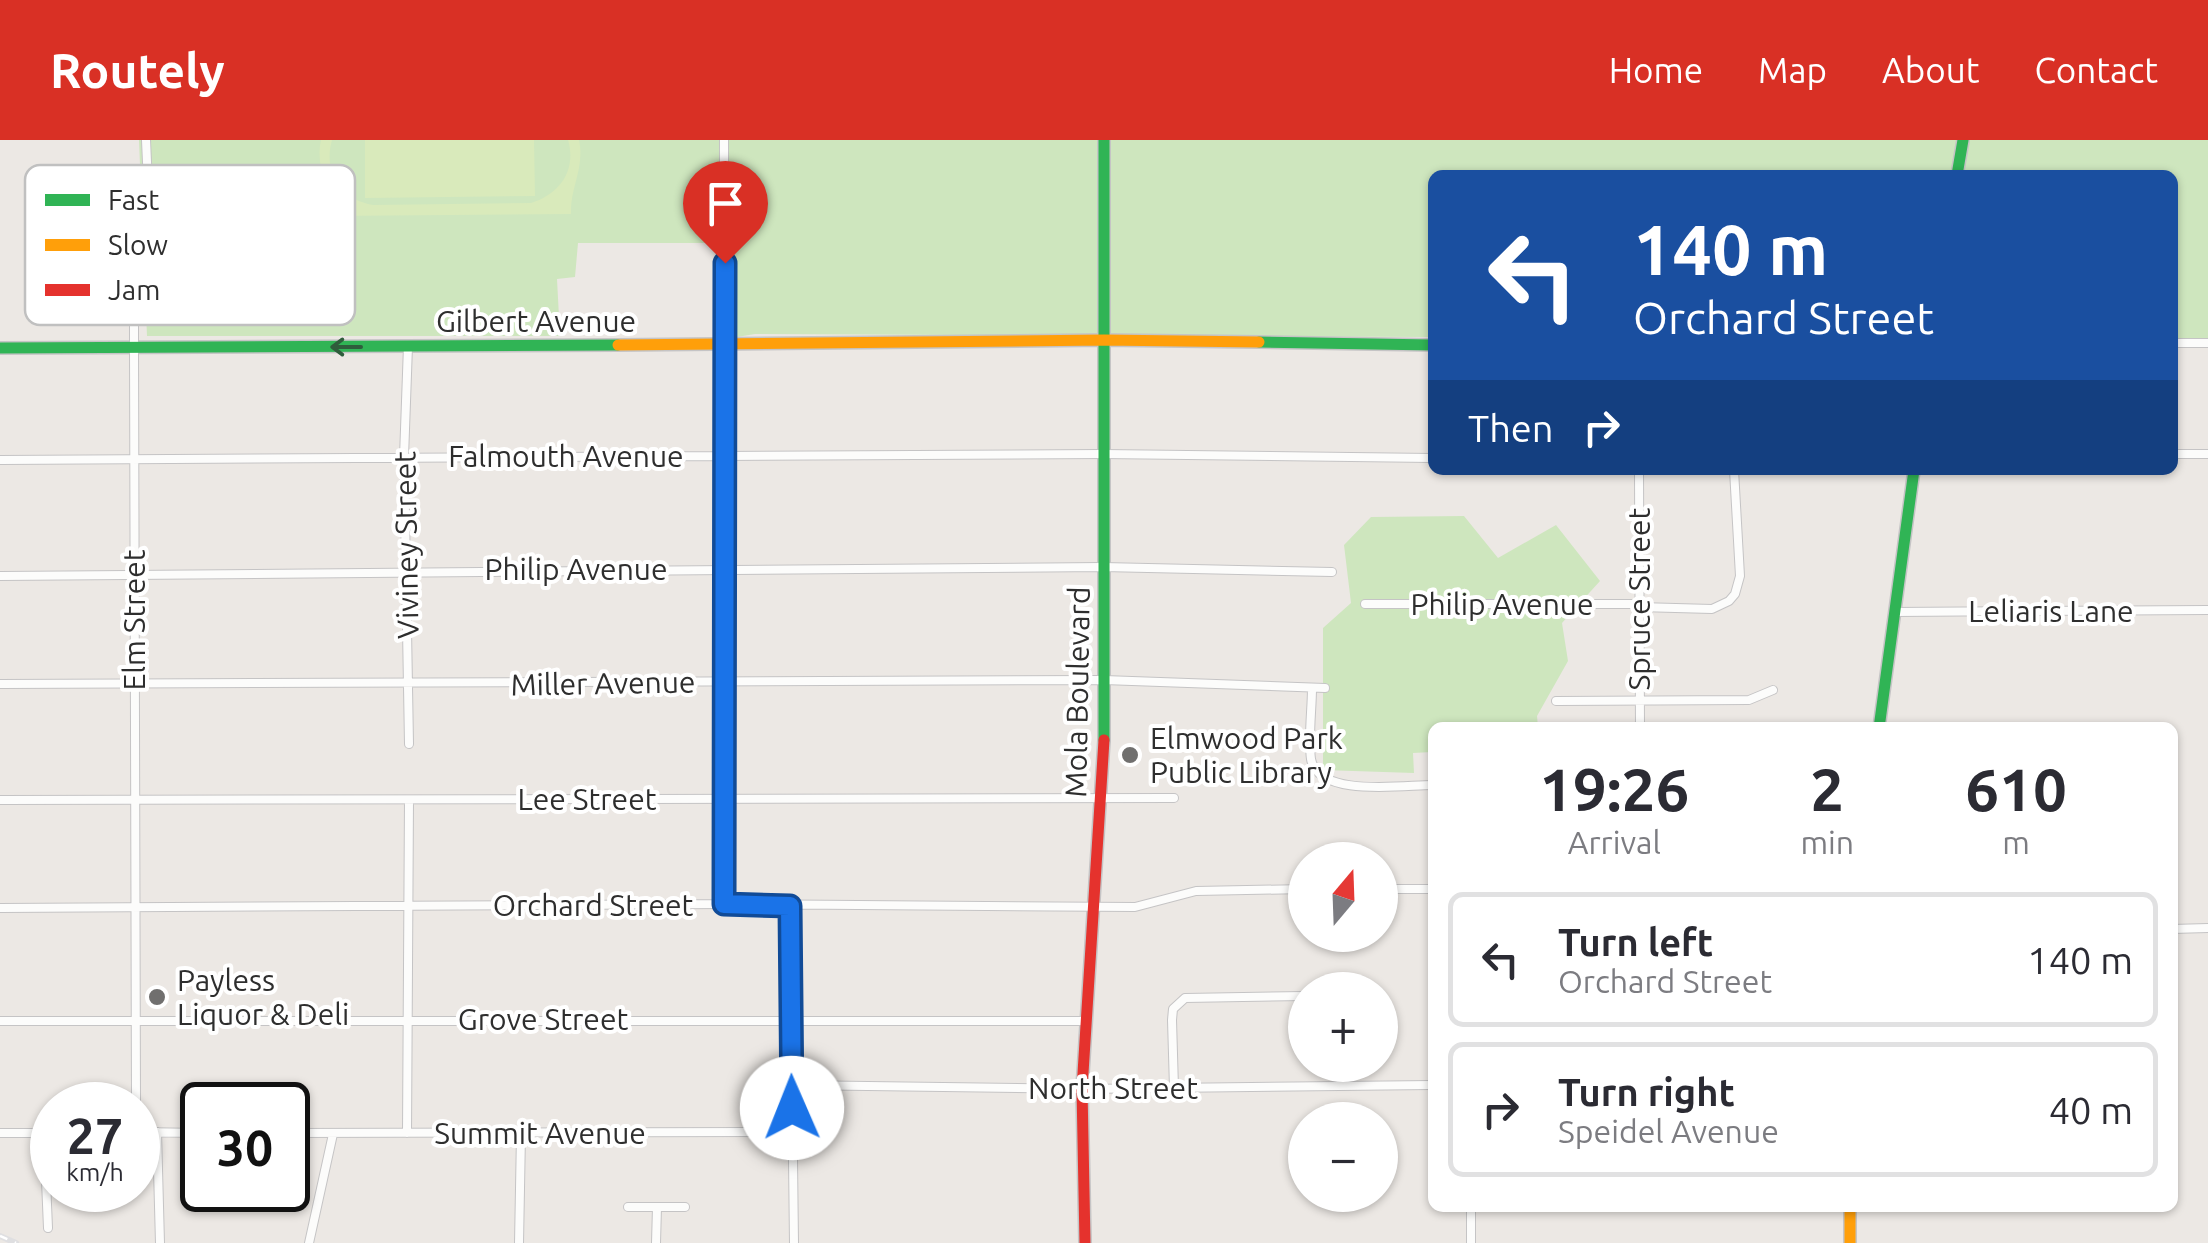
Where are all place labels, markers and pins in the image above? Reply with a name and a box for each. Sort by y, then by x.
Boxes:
pin [683,161,768,264]
place label: Elmwood Park Public Library [1150,721,1343,789]
marker: Elmwood Park Public Library [1119,744,1141,766]
place label: Payless Liquor & Deli [177,963,349,1031]
marker: Payless Liquor & Deli [146,986,168,1008]

